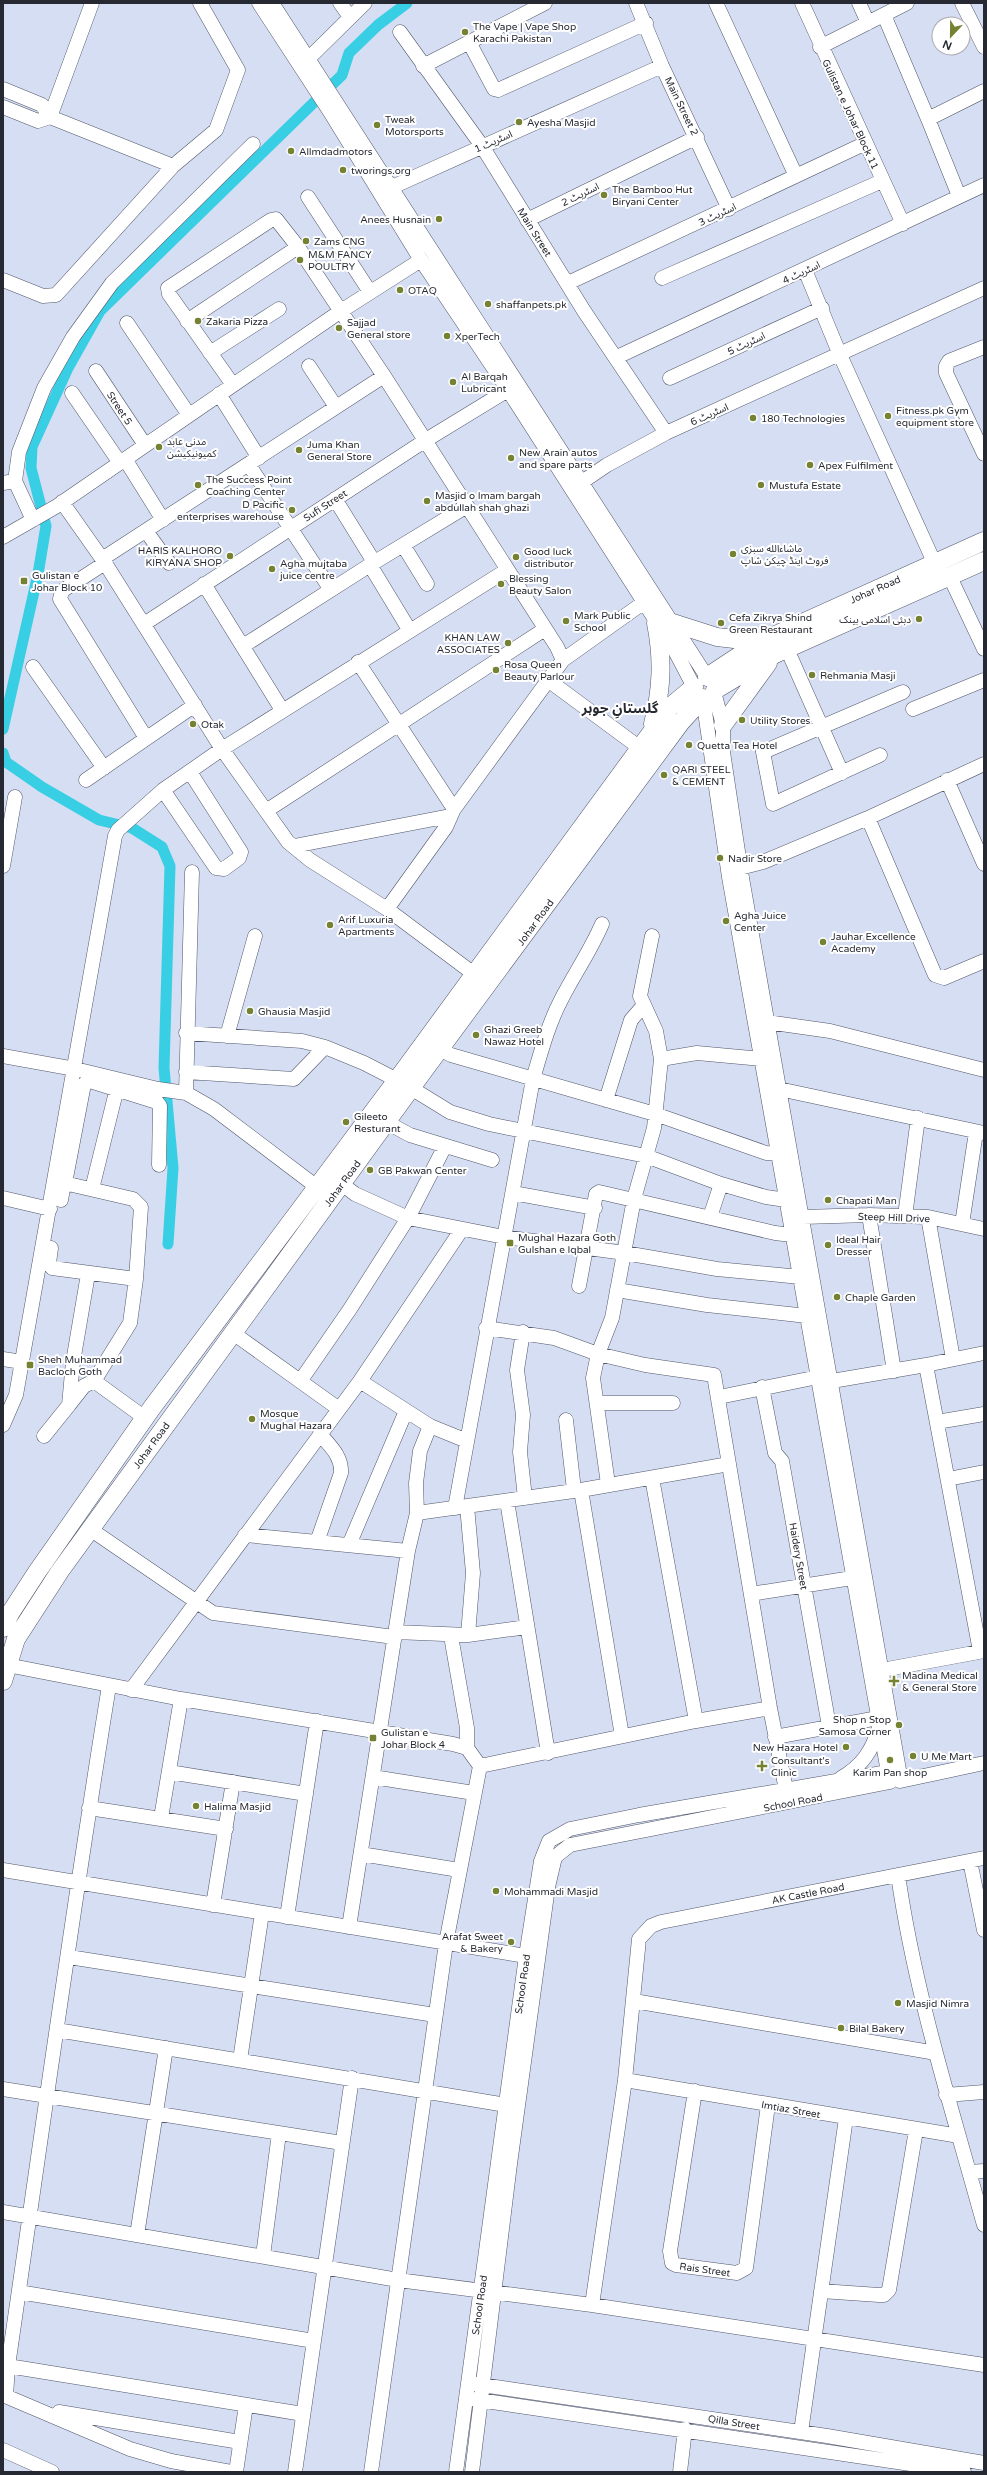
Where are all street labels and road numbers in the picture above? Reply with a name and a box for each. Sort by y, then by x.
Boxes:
street label: Gulistan e Johar Block 11 [819,57,881,171]
street label: Main Street 2 [662,75,701,138]
street label: اسٹریٹ 1 [473,128,514,156]
street label: اسٹریٹ 2 [560,181,601,209]
street label: اسٹریٹ 3 [697,201,738,229]
street label: Main Street [514,206,554,259]
street label: اسٹریٹ 4 [781,259,822,287]
street label: اسٹریٹ 5 [726,330,767,358]
street label: Street 5 [104,390,134,428]
street label: اسٹریٹ 6 [689,401,730,429]
street label: Sufi Street [301,487,350,524]
street label: Johar Road [848,573,903,606]
street label: Johar Road [515,897,557,948]
street label: Johar Road [322,1158,364,1209]
street label: Steep Hill Drive [858,1211,931,1225]
street label: Johar Road [131,1420,173,1471]
street label: Haidery Street [786,1522,810,1591]
street label: School Road [763,1791,824,1815]
street label: AK Castle Road [771,1881,846,1907]
street label: School Road [513,1954,533,2015]
street label: Imtiaz Street [760,2099,822,2121]
street label: Rais Street [679,2260,731,2280]
street label: School Road [470,2275,490,2336]
street label: Qilla Street [707,2413,761,2433]

